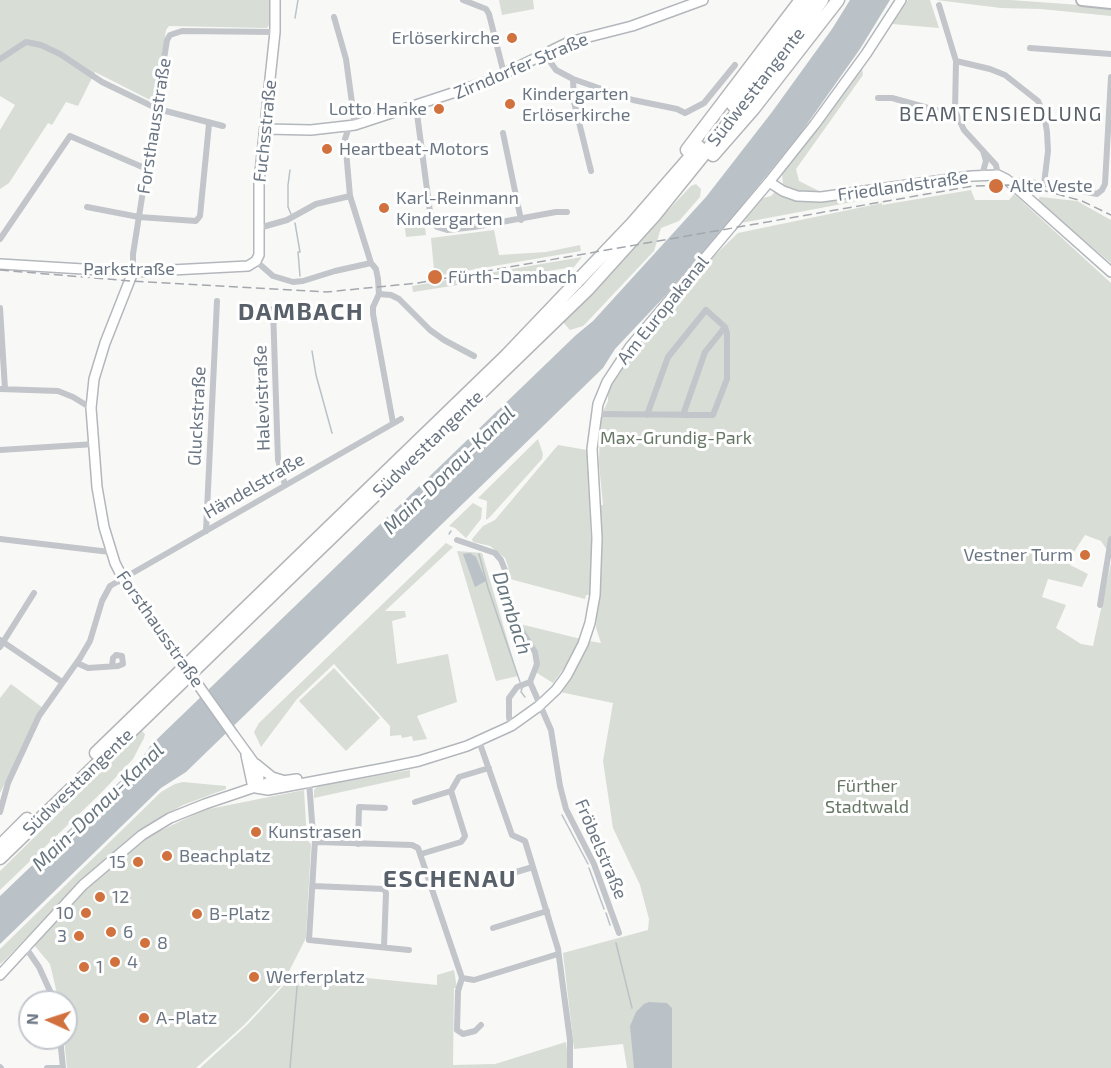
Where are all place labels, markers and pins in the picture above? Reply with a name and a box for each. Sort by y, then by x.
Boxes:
place label: Erlöserkirche [392,27,500,49]
marker: Erlöserkirche [505,31,519,45]
place label: Kindergarten Erlöserkirche [522,83,630,125]
marker: Kindergarten Erlöserkirche [503,97,517,111]
place label: Lotto Hanke [329,98,427,120]
marker: Lotto Hanke [432,102,446,116]
place label: Heartbeat-Motors [339,138,489,160]
marker: Heartbeat-Motors [320,142,334,156]
place label: Alte Veste [1010,175,1093,197]
marker: Alte Veste [987,177,1005,195]
place label: Karl-Reinmann Kindergarten [396,187,519,230]
marker: Karl-Reinmann Kindergarten [377,201,391,215]
place label: Fürth-Dambach [448,266,577,288]
marker: Fürth-Dambach [426,268,444,286]
place label: Vestner Turm [964,544,1073,566]
marker: Vestner Turm [1078,548,1092,562]
place label: Kunstrasen [268,821,362,843]
marker: Kunstrasen [249,825,263,839]
place label: Beachplatz [179,845,271,867]
marker: Beachplatz [160,849,174,863]
place label: 15 [109,851,126,873]
marker: 15 [131,855,145,869]
place label: 12 [112,886,129,908]
marker: 12 [93,890,107,904]
place label: 10 [56,902,74,924]
place label: B-Platz [209,903,270,925]
marker: 10 [79,906,93,920]
marker: B-Platz [190,907,204,921]
place label: 6 [123,921,133,943]
place label: 3 [57,925,67,947]
marker: 6 [104,925,118,939]
marker: 3 [72,929,86,943]
place label: 8 [157,932,168,954]
marker: 8 [138,936,152,950]
place label: 4 [127,951,138,973]
marker: 4 [108,955,122,969]
place label: 1 [96,956,103,978]
marker: 1 [77,960,91,974]
place label: Werferplatz [266,966,365,988]
marker: Werferplatz [247,970,261,984]
place label: A-Platz [156,1007,217,1029]
marker: A-Platz [137,1011,151,1025]

